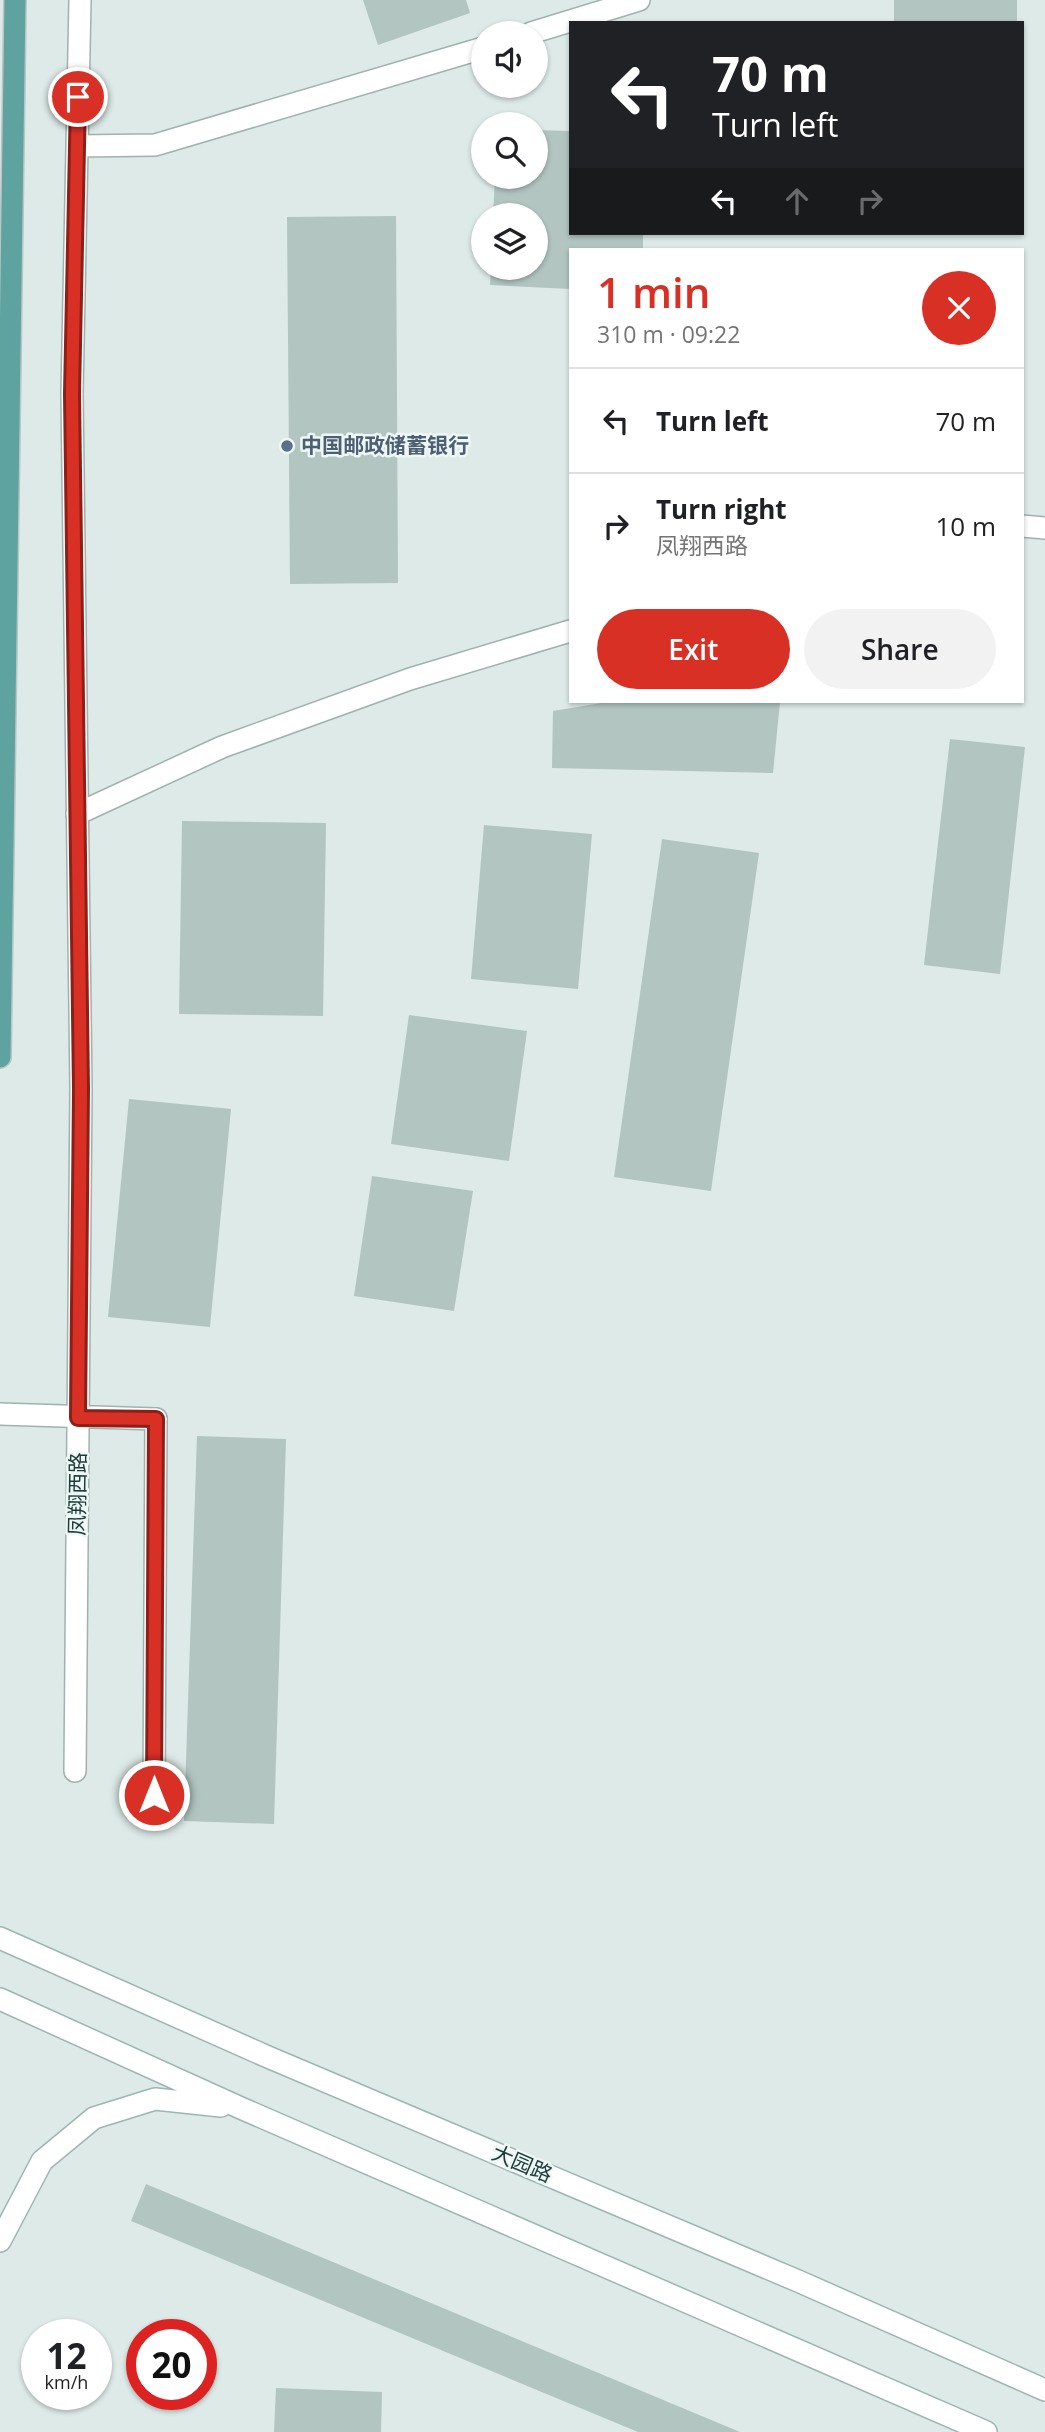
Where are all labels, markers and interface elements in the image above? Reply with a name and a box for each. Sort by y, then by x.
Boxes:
map controls [471,21,548,280]
button: sound [471,21,548,98]
text: 70 m [712,40,829,106]
icon: left [597,49,688,140]
pin [48,67,108,127]
icon: arrive [59,78,97,116]
text: Turn left [712,103,838,146]
button: search [471,112,548,189]
icon: left [705,182,743,220]
icon: ahead [778,182,816,220]
icon: right [851,182,889,220]
button: layers [471,203,548,280]
text: 1 min [597,263,710,320]
button: close [922,271,996,345]
text: 310 m · 09:22 [597,318,740,350]
icon: left [597,402,635,440]
text: Turn left [656,403,768,439]
text: 70 m [935,403,996,439]
place label: 中国邮政储蓄银行 [301,431,469,459]
marker: 中国邮政储蓄银行 [279,438,295,454]
text: Turn right [656,491,787,527]
icon: right [597,507,635,545]
text: 10 m [935,508,996,544]
text: 凤翔西路 [656,529,748,561]
button: Exit [597,609,790,689]
button: Share [804,609,996,689]
street label: 凤翔西路 [62,1452,92,1536]
position arrow [117,1758,191,1832]
street label: 大园路 [488,2138,557,2188]
speed limit sign: 20 [126,2319,217,2410]
text: 12 [46,2332,87,2379]
text: km/h [45,2370,88,2394]

